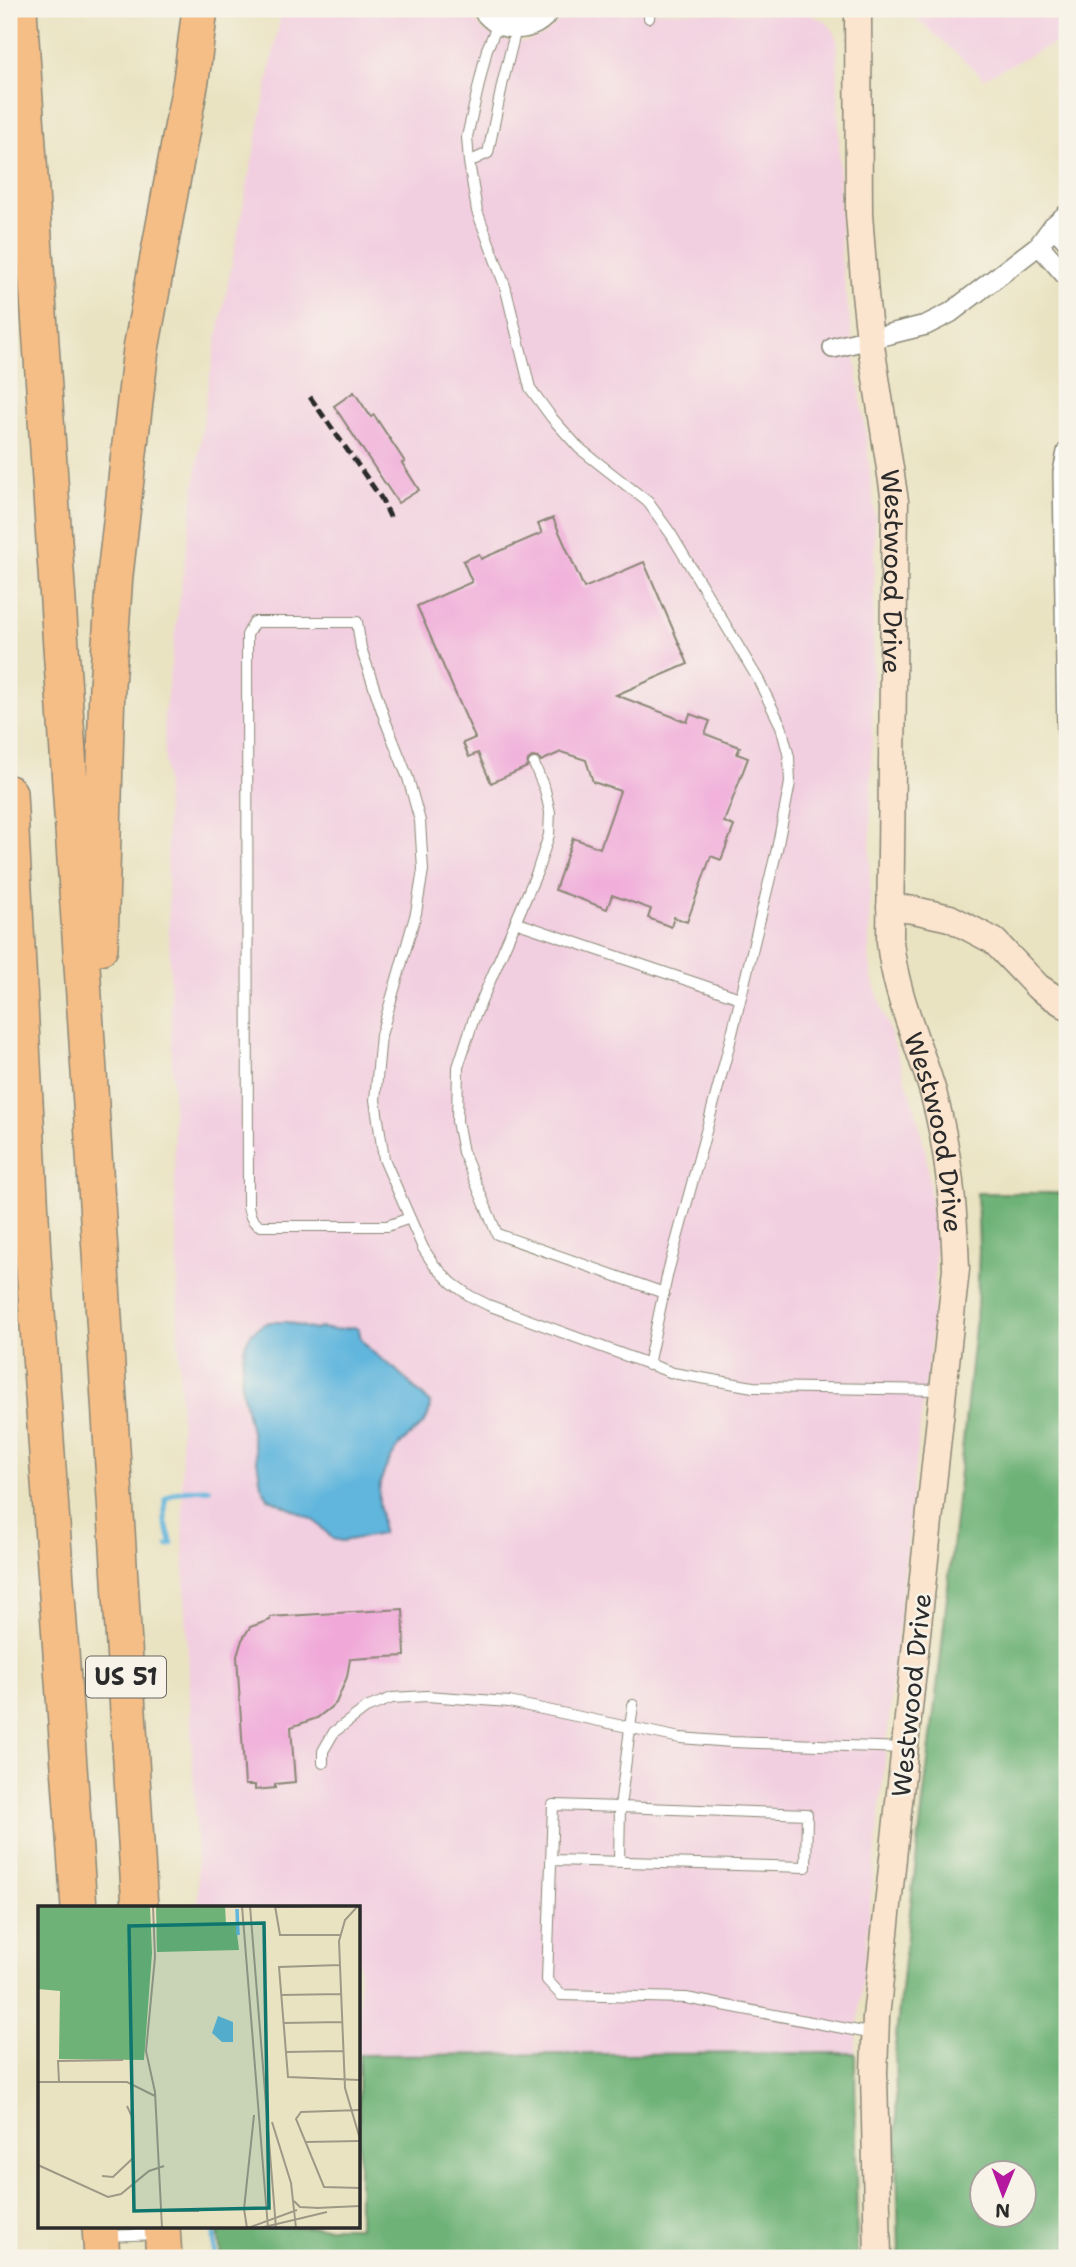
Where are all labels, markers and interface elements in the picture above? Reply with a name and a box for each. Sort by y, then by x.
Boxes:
street label: Westwood Drive [873,467,913,674]
street label: Westwood Drive [897,1027,972,1234]
street label: Westwood Drive [883,1591,939,1799]
road number: US 51 [86,1657,166,1698]
inset map [38,1906,360,2228]
north arrow [968,2158,1038,2228]
text: N [995,2198,1010,2223]

